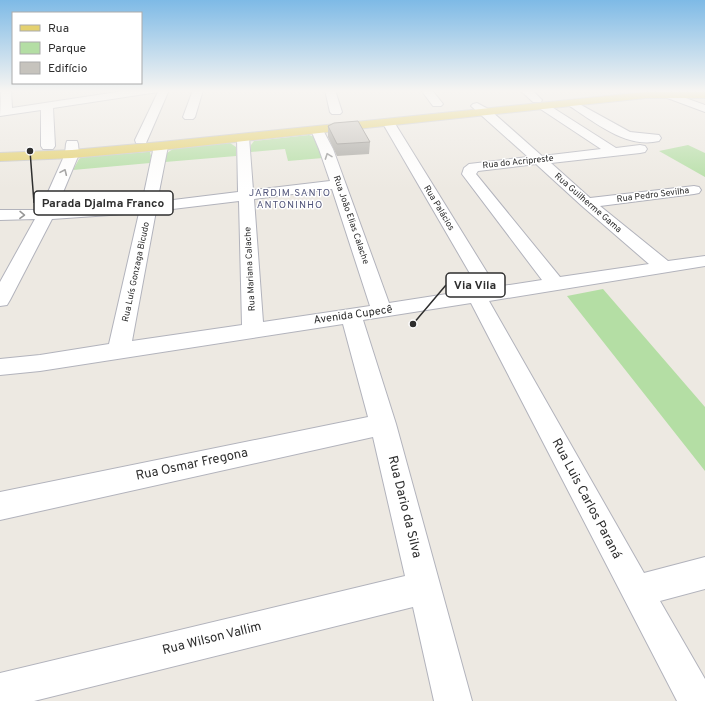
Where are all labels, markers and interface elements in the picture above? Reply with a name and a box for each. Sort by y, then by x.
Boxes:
legend [12,12,142,84]
text: Rua [48,21,69,37]
text: Parque [48,41,86,57]
text: Edifício [48,61,88,77]
one-way arrow [325,153,333,160]
street label: Rua do Acripreste [482,153,554,171]
one-way arrow [59,169,67,176]
street label: Rua Guilherme Gama [552,171,624,235]
street label: Rua João Elias Calache [331,174,371,266]
street label: Rua Palácios [421,183,457,233]
street label: Rua Pedro Sevilha [616,185,690,205]
district label: JARDIM SANTO ANTONINHO [249,187,331,212]
callout: Parada Djalma Franco [34,191,173,215]
text: Parada Djalma Franco [42,196,165,212]
one-way arrow [19,211,25,219]
street label: Rua Luís Gonzaga Bicudo [120,221,152,323]
street label: Rua Mariana Calache [242,226,258,311]
callout: Via Vila [446,273,505,297]
text: Via Vila [454,278,496,294]
street label: Avenida Cupecê [313,303,393,327]
street label: Rua Luis Carlos Paraná [548,436,625,562]
street label: Rua Osmar Fregona [135,445,249,485]
street label: Rua Dario da Silva [384,454,424,560]
street label: Rua Wilson Vallim [161,619,263,659]

